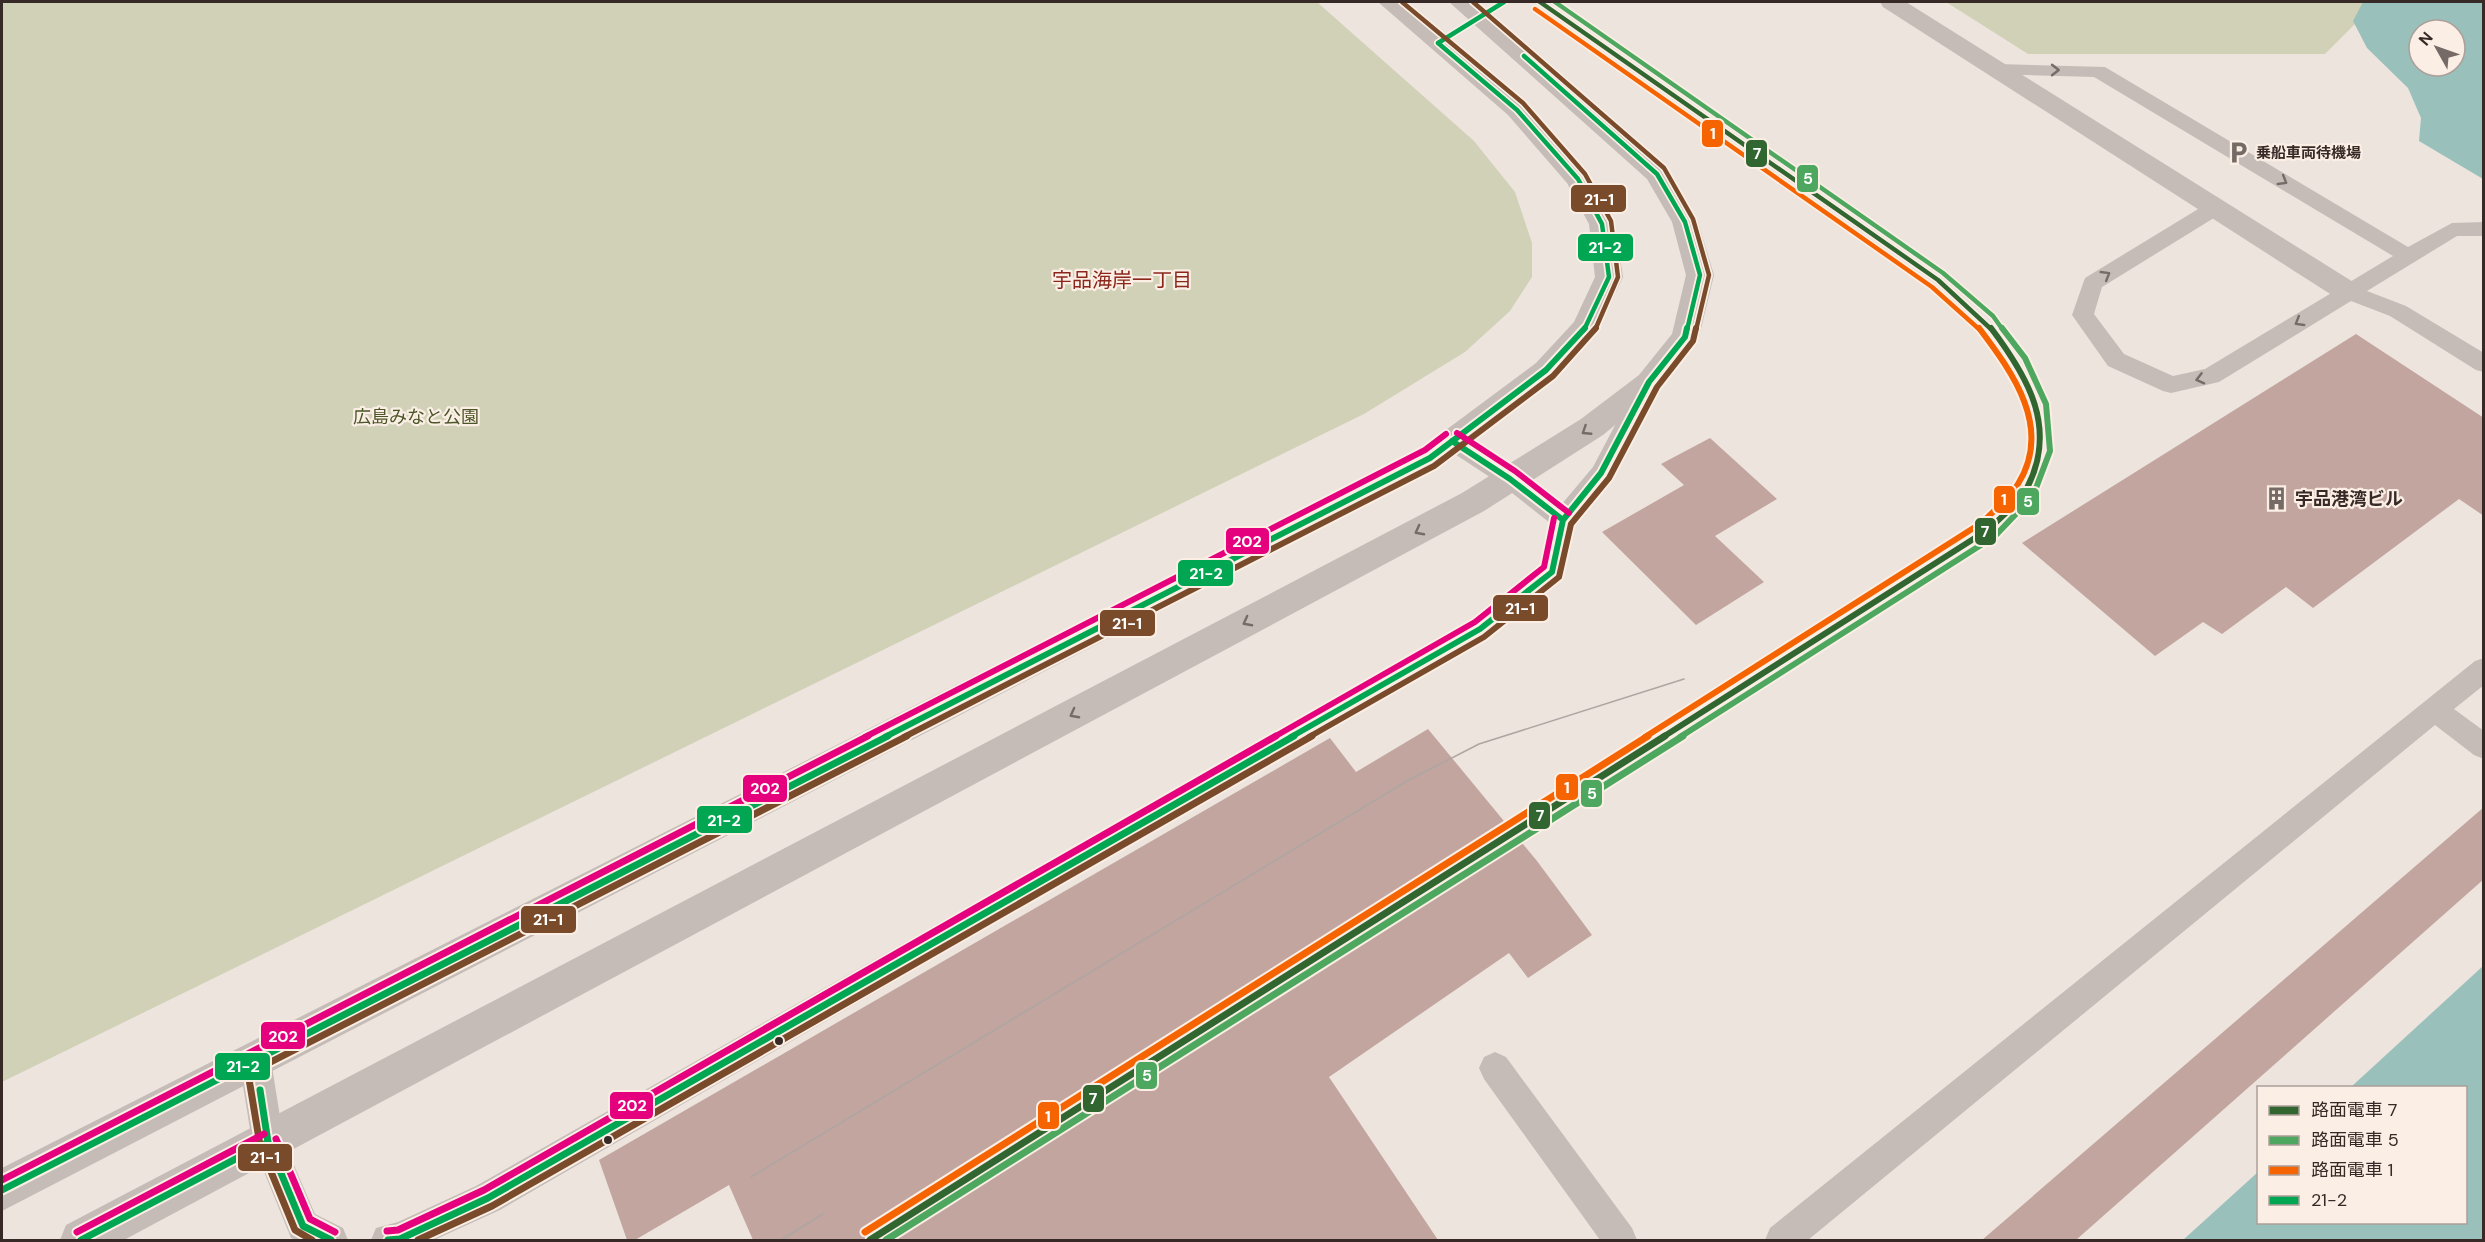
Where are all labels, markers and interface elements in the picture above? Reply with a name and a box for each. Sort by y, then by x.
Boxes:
north arrow [2407,18,2467,78]
text: N [2414,27,2438,50]
one-way arrow [2051,64,2060,76]
line badge: 1 [1701,119,1724,148]
text: 1 [1710,123,1716,144]
line badge: 7 [1745,139,1768,168]
parking icon: 乗船車両待機場 [2225,140,2251,166]
text: 7 [1753,143,1762,164]
place label: 乗船車両待機場 [2256,143,2361,163]
line badge: 5 [1796,164,1819,193]
text: 5 [1803,168,1813,189]
one-way arrow [2277,174,2287,186]
line badge: 21-1 [1570,184,1627,213]
text: 21-1 [1584,189,1614,210]
line badge: 21-2 [1577,233,1634,262]
text: 21-2 [1588,237,1622,258]
district label: 宇品海岸一丁目 [1052,267,1192,293]
one-way arrow [2100,270,2110,282]
one-way arrow [2295,314,2305,326]
one-way arrow [2195,371,2205,384]
park label: 広島みなと公園 [353,405,479,429]
one-way arrow [1582,423,1592,435]
line badge: 1 [1993,485,2016,514]
building icon: 宇品港湾ビル [2264,486,2290,512]
line badge: 5 [2016,487,2040,516]
place label: 宇品港湾ビル [2295,487,2403,511]
text: 1 [2001,489,2007,510]
text: 5 [2023,491,2033,512]
line badge: 7 [1974,517,1997,546]
text: 7 [1981,521,1990,542]
one-way arrow [1414,524,1425,535]
line badge: 202 [1225,527,1270,555]
text: 202 [1232,531,1262,552]
line badge: 21-2 [1177,559,1234,587]
text: 21-2 [1189,563,1223,584]
line badge: 21-1 [1492,594,1549,622]
text: 21-1 [1505,598,1535,619]
line badge: 21-1 [1099,609,1156,637]
text: 21-1 [1112,613,1142,634]
one-way arrow [1242,615,1253,626]
one-way arrow [1070,707,1081,718]
line badge: 1 [1555,773,1579,801]
line badge: 202 [742,774,788,803]
text: 1 [1564,777,1570,798]
text: 202 [750,778,780,799]
line badge: 5 [1580,779,1603,808]
text: 5 [1587,783,1597,804]
line badge: 7 [1528,801,1551,830]
line badge: 21-2 [696,805,753,834]
text: 7 [1536,805,1545,826]
text: 21-2 [707,810,741,831]
line badge: 21-1 [520,905,577,934]
text: 21-1 [533,909,563,930]
line badge: 202 [260,1021,306,1050]
text: 202 [268,1026,298,1047]
unlabelled marker [773,1035,785,1047]
line badge: 21-2 [214,1052,271,1081]
text: 21-2 [226,1056,260,1077]
line badge: 5 [1135,1061,1158,1090]
text: 5 [1142,1065,1152,1086]
line badge: 7 [1082,1084,1105,1113]
legend [2257,1086,2467,1224]
text: 7 [1089,1088,1098,1109]
line badge: 202 [609,1091,654,1120]
text: 202 [617,1095,647,1116]
text: 路面電車 7 [2311,1098,2397,1122]
line badge: 1 [1037,1101,1060,1130]
text: 1 [1045,1106,1051,1127]
text: 路面電車 5 [2311,1128,2399,1152]
unlabelled marker [602,1134,614,1146]
line badge: 21-1 [237,1143,293,1172]
text: 21-1 [250,1147,280,1168]
text: 路面電車 1 [2311,1158,2393,1182]
text: 21-2 [2311,1188,2347,1212]

